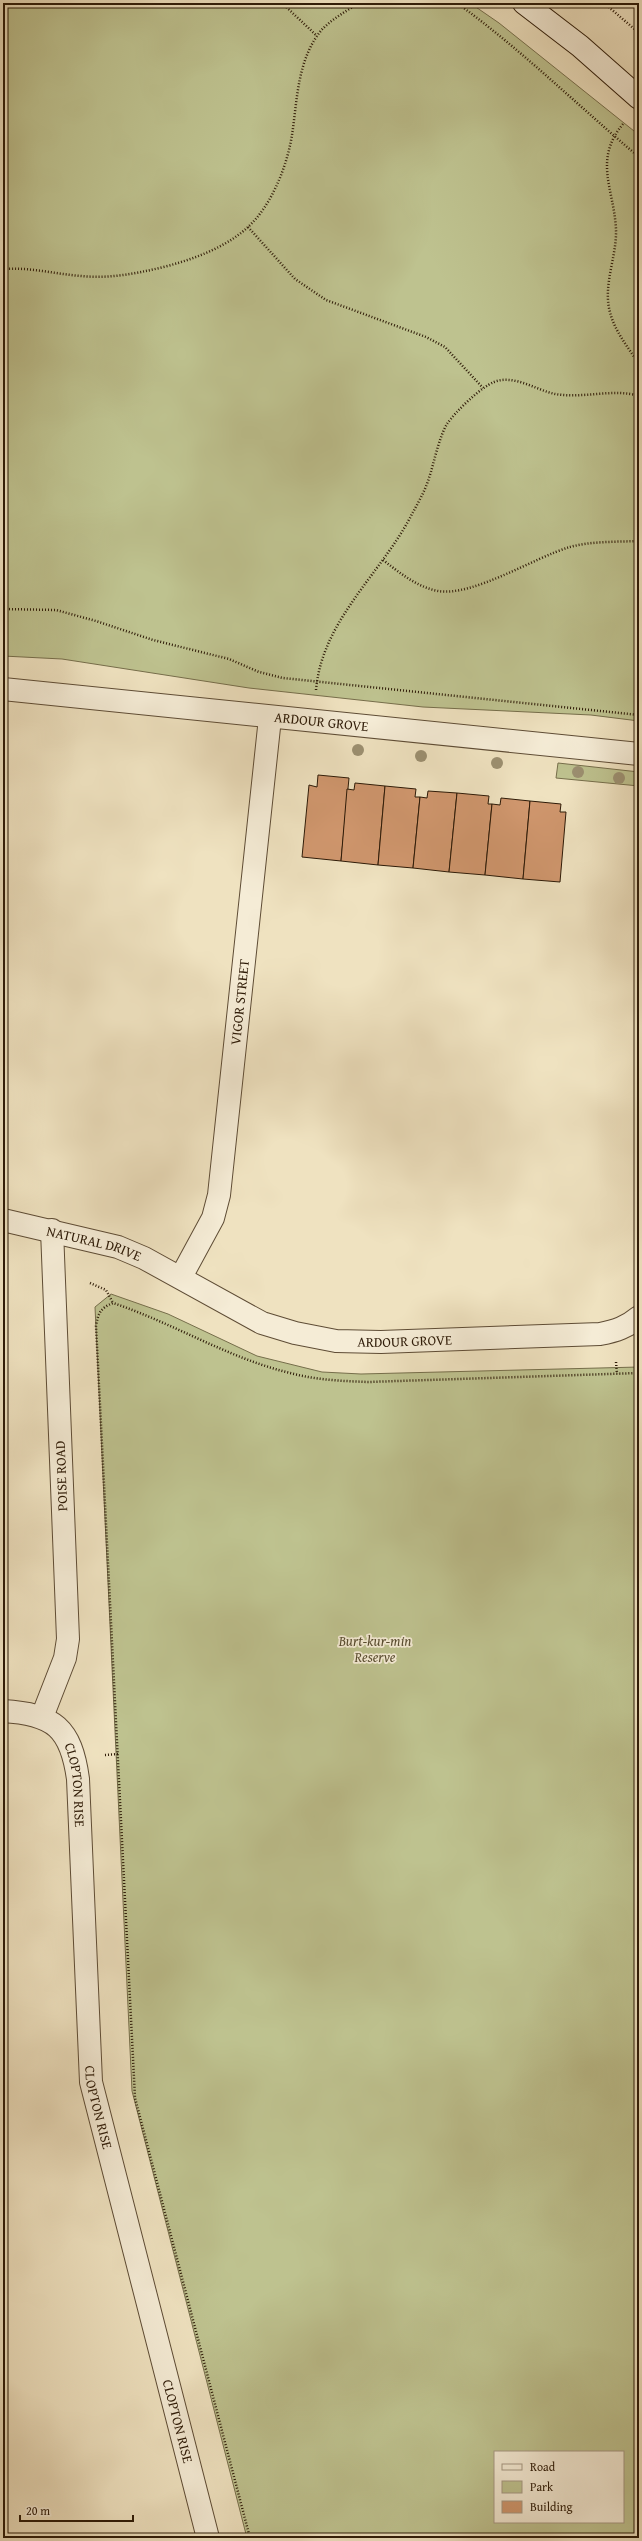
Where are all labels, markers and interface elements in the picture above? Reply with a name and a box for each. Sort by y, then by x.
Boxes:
street label: ARDOUR GROVE [273,707,369,736]
street label: VIGOR STREET [225,958,254,1046]
street label: NATURAL DRIVE [45,1221,145,1266]
street label: ARDOUR GROVE [357,1329,452,1352]
street label: POISE ROAD [50,1440,72,1512]
park label: Burt-kur-min Reserve [338,1631,411,1667]
street label: CLOPTON RISE [60,1739,90,1828]
street label: CLOPTON RISE [80,2065,118,2151]
street label: CLOPTON RISE [158,2377,198,2465]
legend [494,2451,624,2523]
text: Road [530,2458,556,2475]
text: Park [530,2478,554,2495]
scale bar [20,2497,133,2523]
text: Building [530,2498,573,2515]
text: 20 m [26,2502,50,2519]

